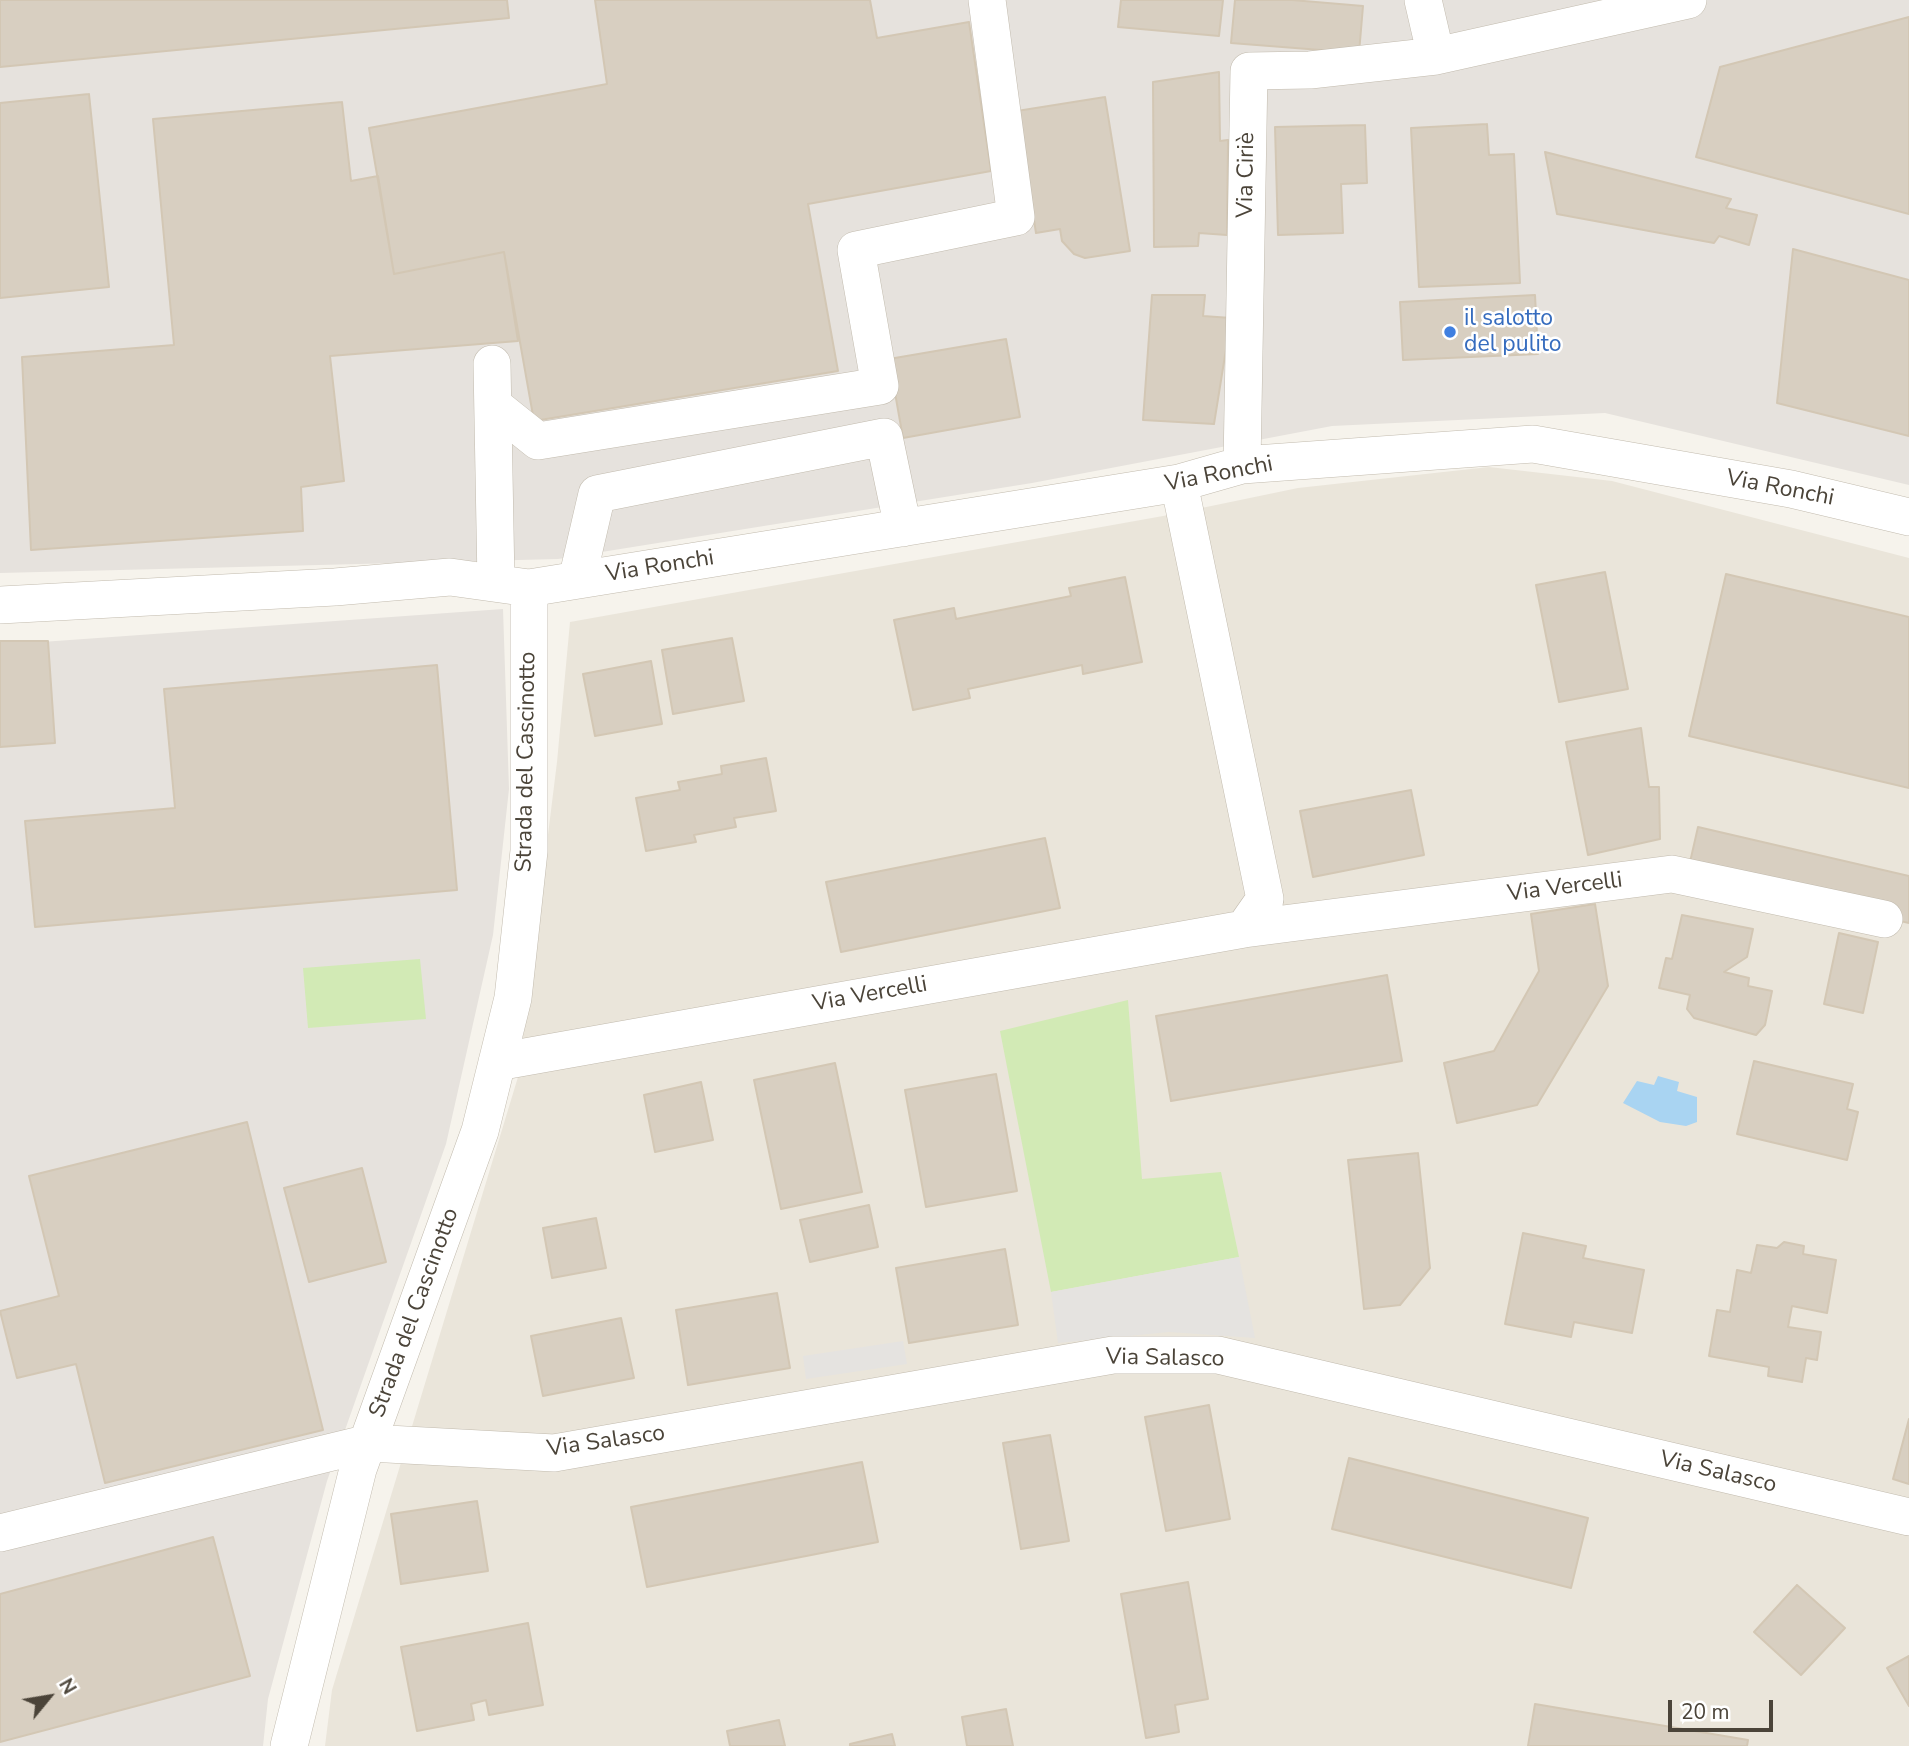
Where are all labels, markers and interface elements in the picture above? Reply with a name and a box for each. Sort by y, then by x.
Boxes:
street label: Via Ciriè [1232,132,1262,218]
place label: il salotto del pulito [1464,305,1562,359]
marker: il salotto del pulito [1442,324,1458,340]
street label: Via Ronchi [1163,451,1275,499]
street label: Via Ronchi [1724,465,1836,513]
street label: Via Ronchi [604,545,716,589]
street label: Strada del Cascinotto [511,651,543,873]
street label: Via Vercelli [1506,867,1624,909]
street label: Via Vercelli [811,971,929,1019]
street label: Strada del Cascinotto [364,1204,466,1422]
street label: Via Salasco [1105,1344,1225,1374]
street label: Via Salasco [545,1420,667,1464]
street label: Via Salasco [1657,1446,1779,1500]
north arrow [14,1662,84,1732]
text: N [52,1674,82,1699]
scale bar [1671,1686,1776,1730]
text: 20 m [1681,1698,1730,1726]

